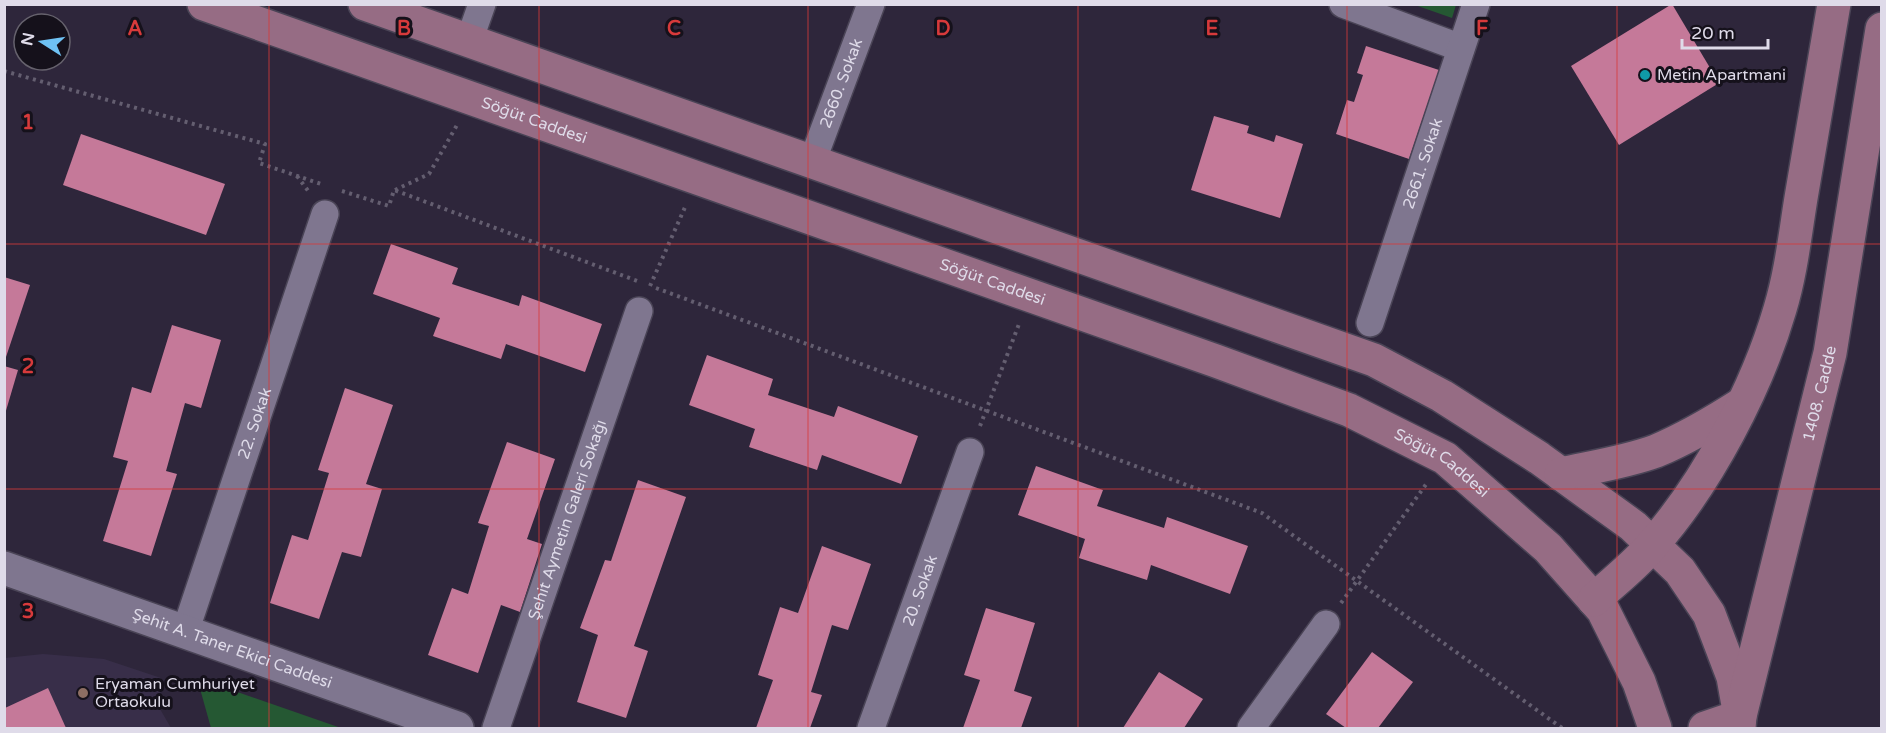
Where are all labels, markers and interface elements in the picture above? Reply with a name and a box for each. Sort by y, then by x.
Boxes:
north arrow [12,12,72,72]
scale bar [1682,12,1768,50]
text: A [128,17,143,41]
text: B [397,17,411,41]
text: C [667,17,681,41]
text: D [935,17,951,41]
text: E [1206,17,1219,41]
text: F [1476,17,1488,41]
text: 20 m [1691,22,1735,44]
text: N [17,31,39,47]
street label: 2660. Sokak [815,35,867,131]
place label: Metin Apartmani [1657,65,1786,85]
marker: Metin Apartmani [1638,68,1652,82]
street label: Söğüt Caddesi [478,93,590,148]
text: 1 [22,111,34,135]
street label: 2661. Sokak [1399,115,1447,212]
street label: Söğüt Caddesi [937,254,1048,310]
street label: 1408. Cadde [1798,344,1841,444]
text: 2 [22,355,34,379]
street label: 22. Sokak [234,385,276,462]
street label: Şehit Aymetin Galeri Sokağı [524,417,611,623]
street label: Söğüt Caddesi [1391,424,1493,502]
street label: 20. Sokak [898,552,942,629]
text: 3 [22,600,34,624]
street label: Şehit A. Taner Ekici Caddesi [130,604,335,693]
place label: Eryaman Cumhuriyet Ortaokulu [95,674,255,712]
marker: Eryaman Cumhuriyet Ortaokulu [76,686,90,700]

